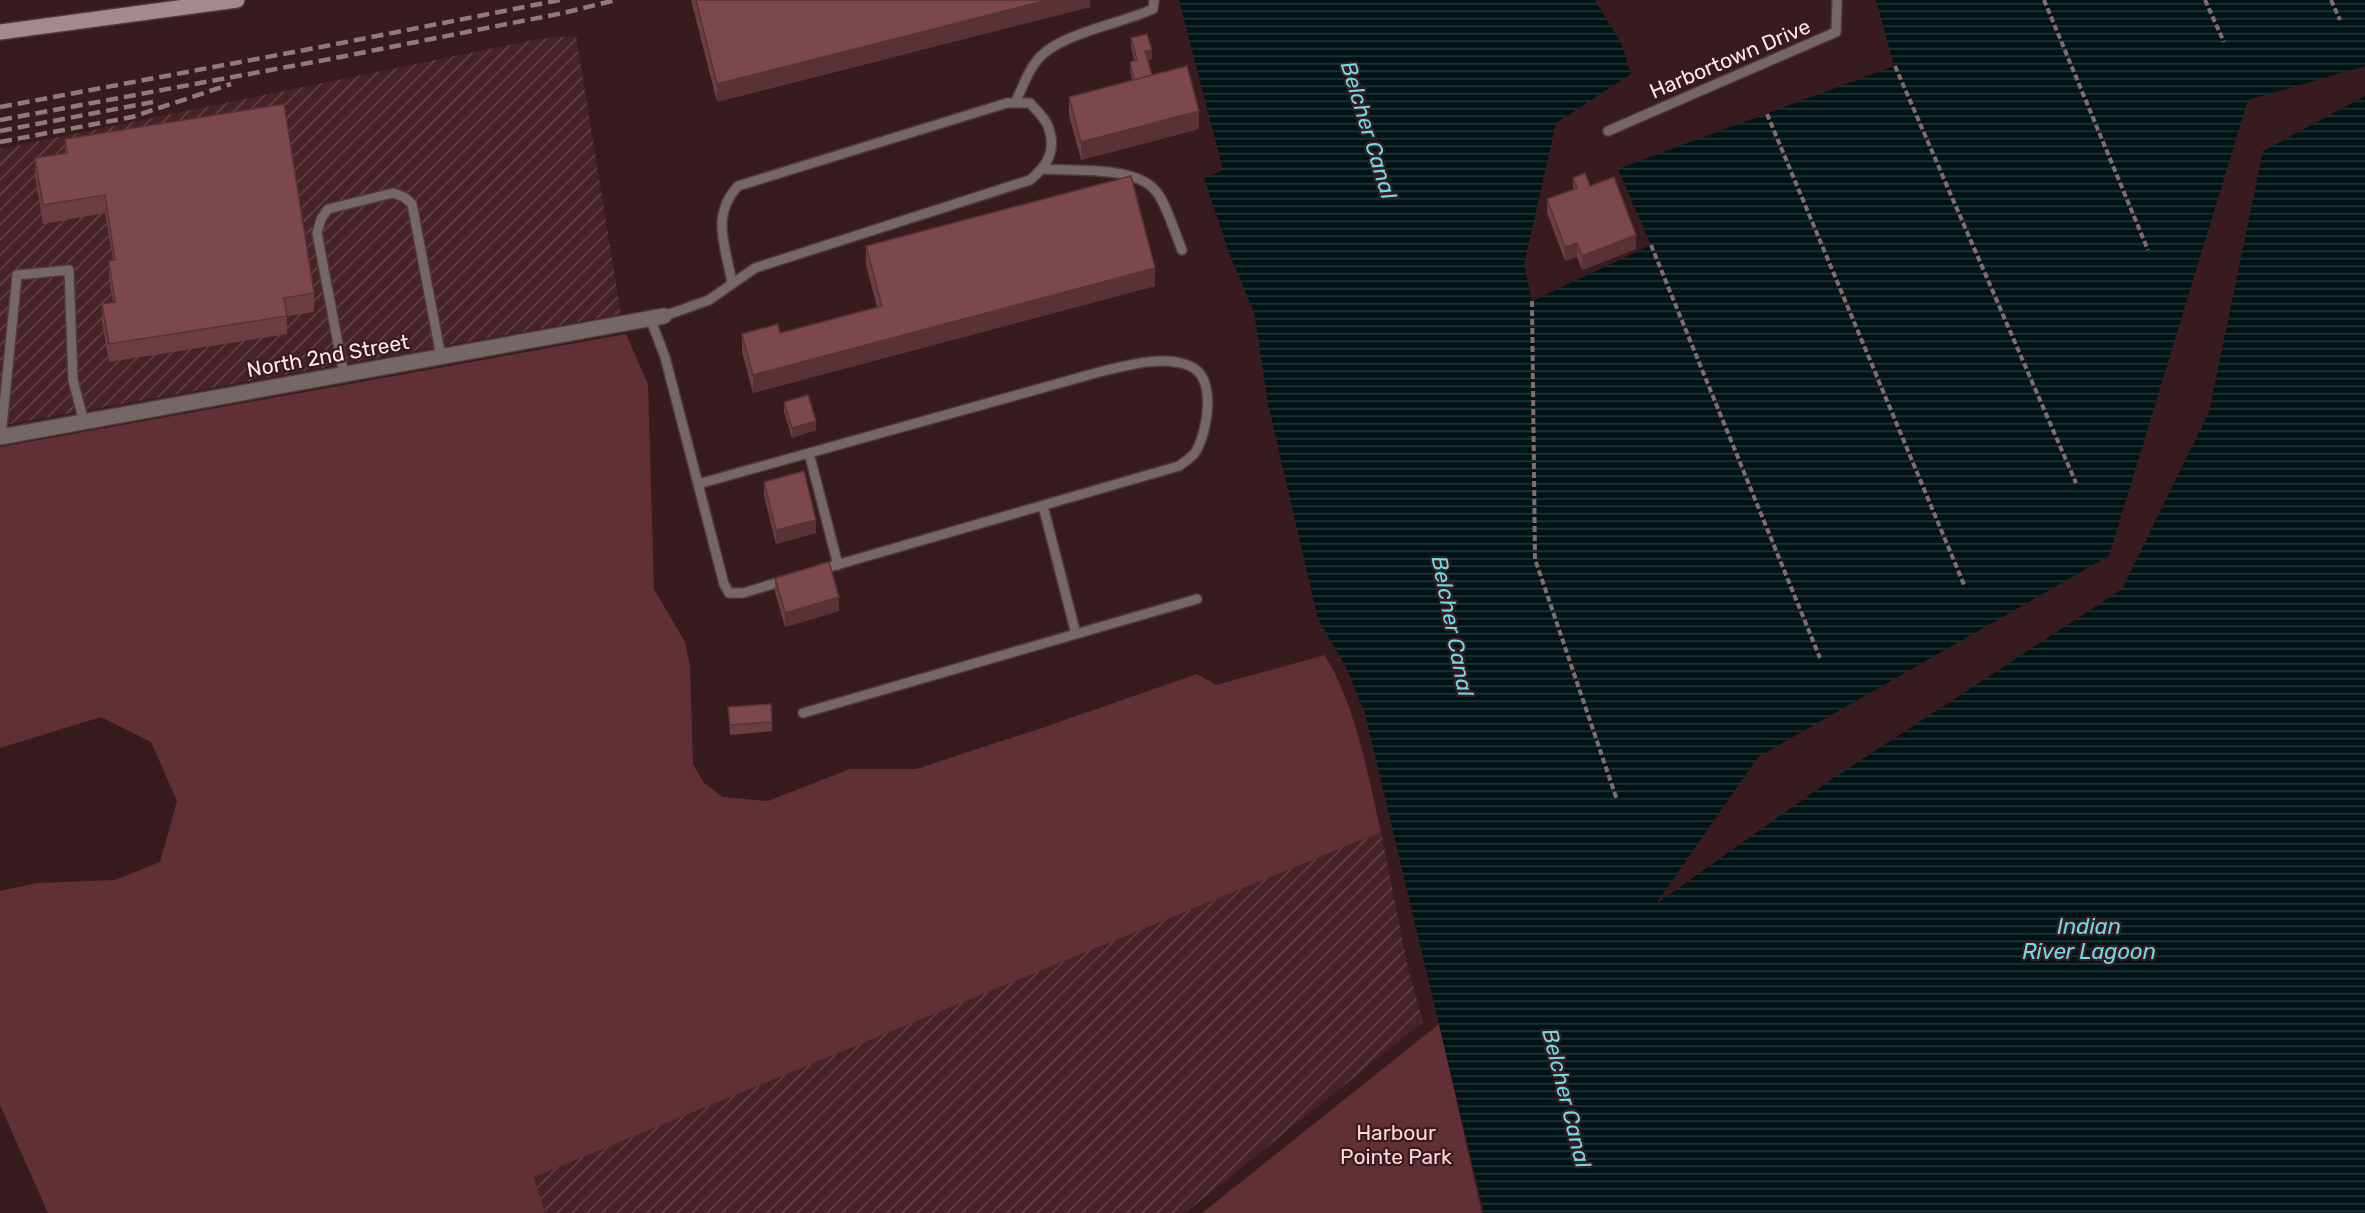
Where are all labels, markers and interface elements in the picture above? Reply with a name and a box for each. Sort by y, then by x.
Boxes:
street label: Harbortown Drive [1646,13,1814,104]
water label: Belcher Canal [1335,58,1402,203]
street label: North 2nd Street [245,329,411,382]
water label: Belcher Canal [1426,553,1479,699]
water label: Indian River Lagoon [2022,913,2156,965]
water label: Belcher Canal [1536,1026,1597,1171]
park label: Harbour Pointe Park [1340,1120,1452,1169]

